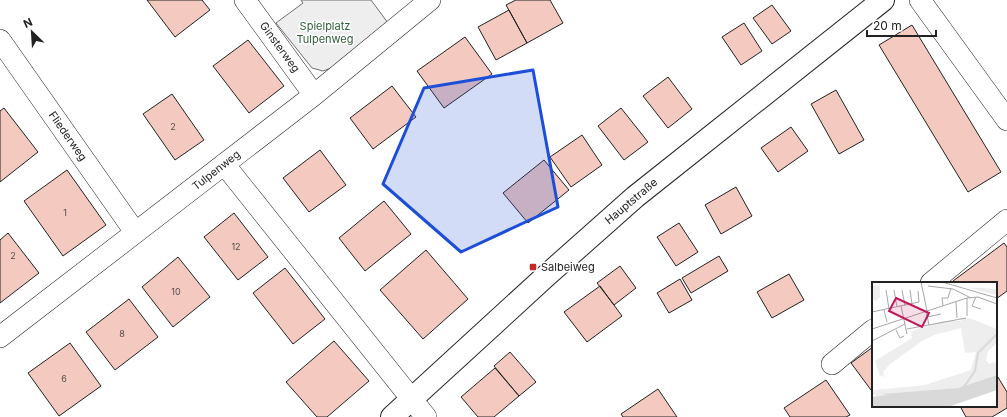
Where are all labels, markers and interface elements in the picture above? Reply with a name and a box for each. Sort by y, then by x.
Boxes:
north arrow [12,12,52,52]
scale bar [867,12,936,38]
text: N [21,15,35,31]
text: 20 m [873,18,902,33]
street label: Ginsterweg [257,19,303,75]
park label: Spielplatz Tulpenweg [296,19,354,46]
street label: Fliederweg [46,108,90,164]
house number: 2 [170,121,176,132]
street label: Tulpenweg [189,147,243,193]
street label: Hauptstraße [602,175,660,227]
house number: 1 [63,207,67,218]
house number: 12 [231,241,241,252]
house number: 2 [10,250,16,261]
place label: Salbeiweg [541,260,595,274]
marker: Salbeiweg [528,262,538,272]
inset map [872,282,997,407]
house number: 10 [171,286,181,297]
house number: 8 [119,328,125,339]
house number: 6 [61,373,67,384]

